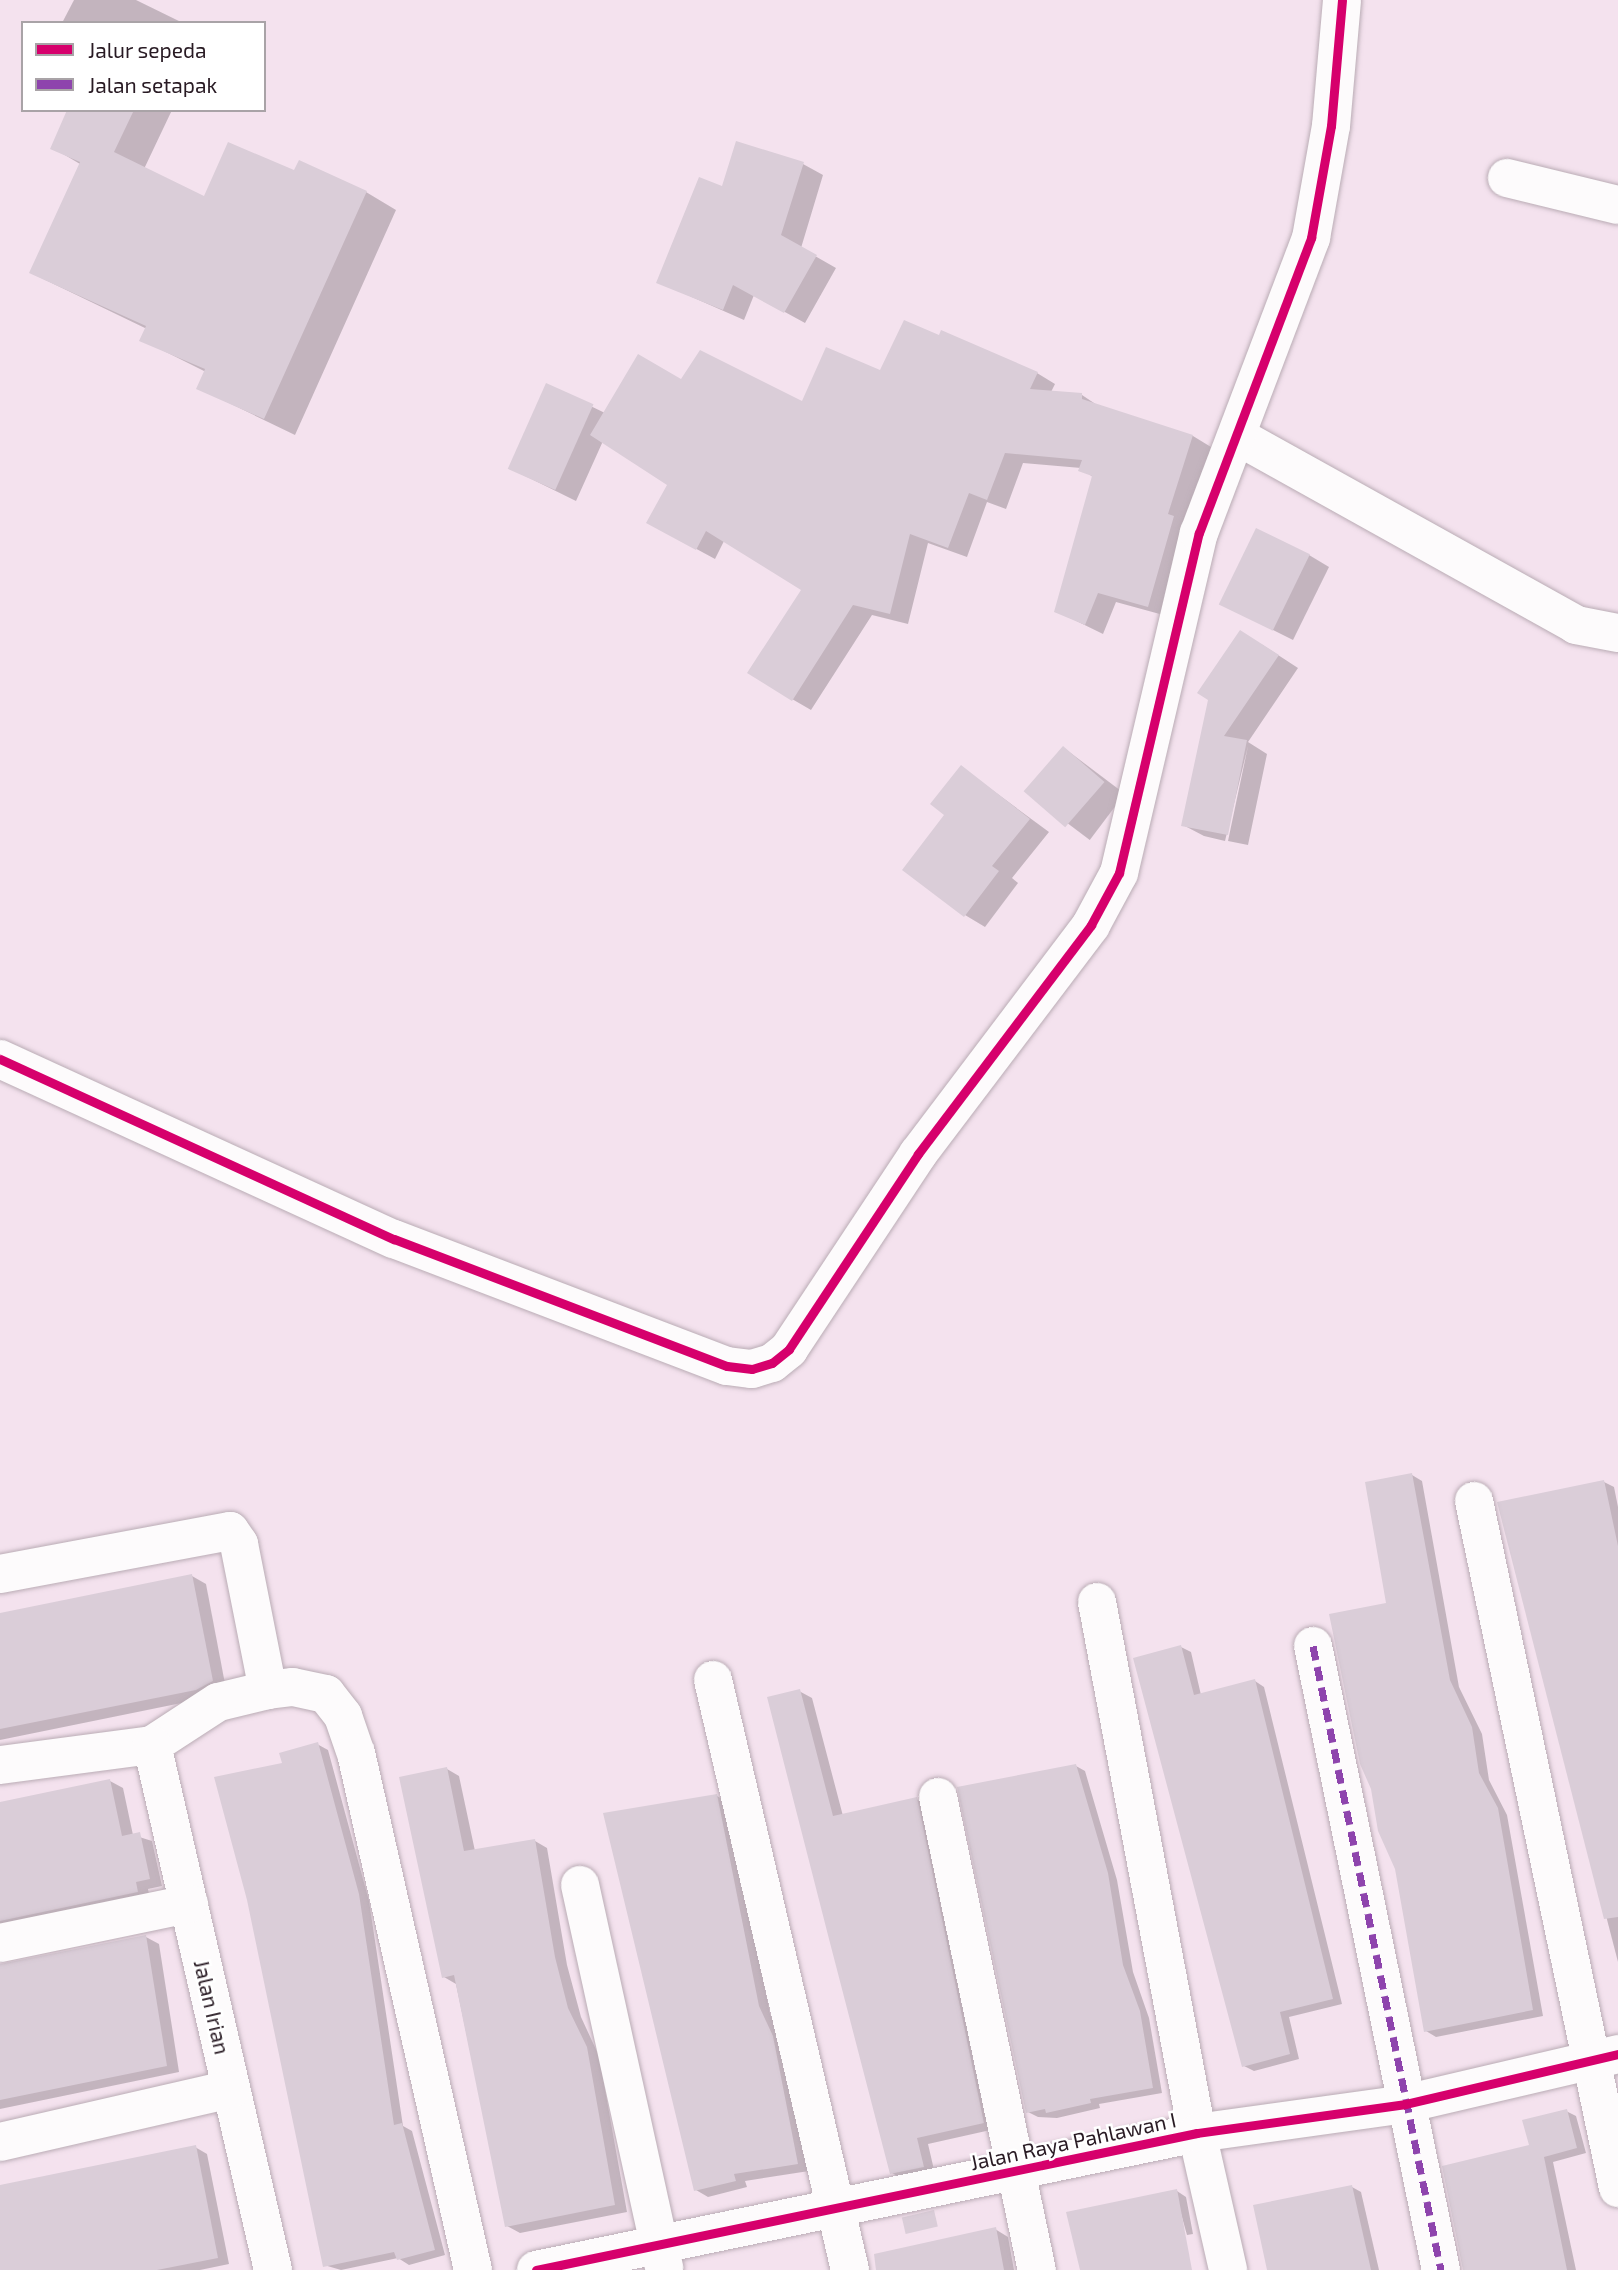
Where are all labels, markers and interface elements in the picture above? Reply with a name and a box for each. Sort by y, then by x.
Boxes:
legend [21,21,266,112]
text: Jalur sepeda [88,37,207,62]
text: Jalan setapak [88,72,217,97]
street label: Jalan Irian [189,1957,235,2057]
street label: Jalan Raya Pahlawan I [968,2107,1178,2175]

